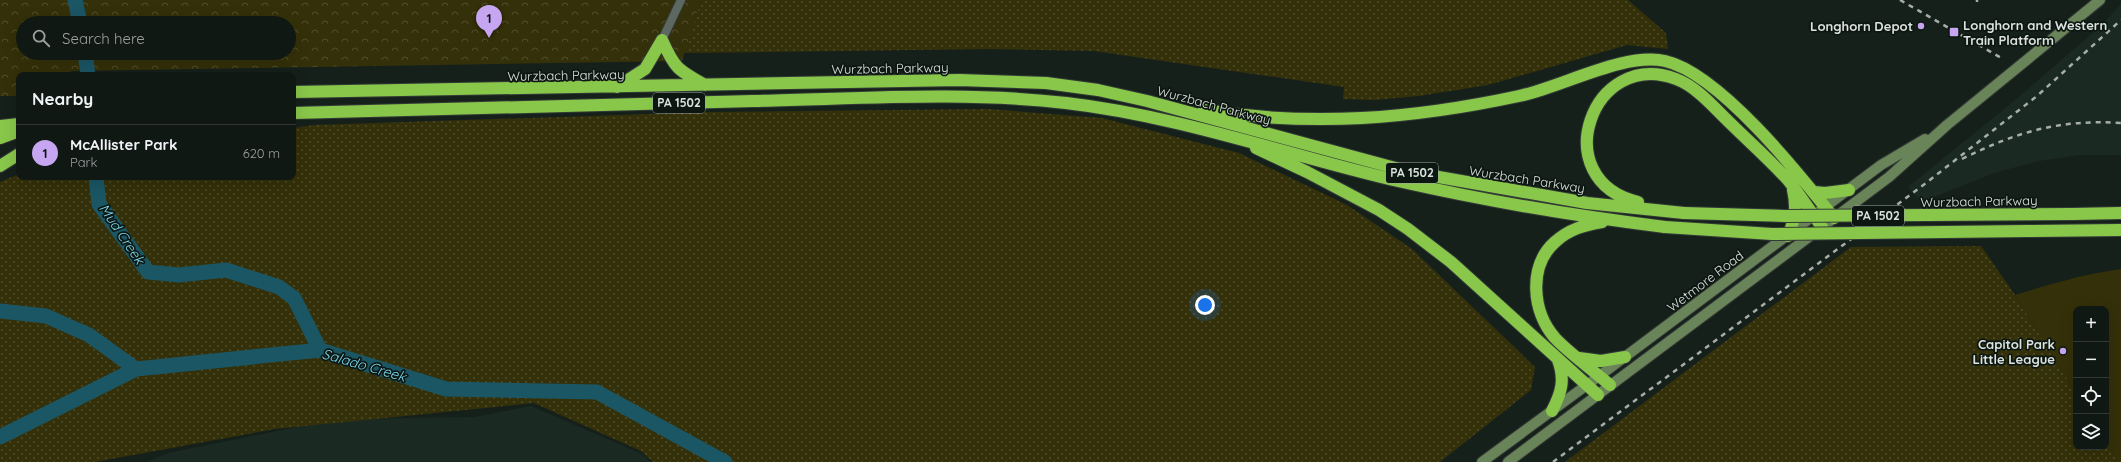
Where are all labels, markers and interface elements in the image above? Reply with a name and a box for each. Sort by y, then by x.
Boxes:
pin: 1 [476,5,502,38]
search box [16,16,296,60]
place label: Longhorn and Western Train Platform [1963,17,2107,48]
place label: Longhorn Depot [1810,18,1913,34]
marker: Longhorn Depot [1916,21,1926,31]
marker: Longhorn and Western Train Platform [1948,26,1960,38]
icon: search [30,27,52,49]
text: Search here [62,29,145,48]
street label: Wurzbach Parkway [831,59,949,77]
street label: Wurzbach Parkway [507,66,625,84]
street label: Wurzbach Parkway [1155,82,1273,128]
text: Nearby [32,88,93,109]
road number: PA 1502 [653,93,705,113]
text: McAllister Park [70,135,178,154]
text: 1 [42,145,48,161]
text: 620 m [243,145,280,161]
text: Park [70,154,98,170]
street label: Wurzbach Parkway [1468,162,1586,196]
road number: PA 1502 [1386,163,1438,183]
street label: Wurzbach Parkway [1920,192,2038,210]
water label: Mud Creek [95,200,150,269]
road number: PA 1502 [1852,206,1904,226]
street label: Wetmore Road [1664,247,1746,315]
your location [1195,295,1215,315]
map controls [2073,306,2109,450]
button: + [2073,306,2109,342]
place label: Capitol Park Little League [1973,336,2055,367]
button: − [2073,342,2109,378]
water label: Salado Creek [320,344,409,386]
marker: Capitol Park Little League [2058,346,2068,356]
button: locate [2073,378,2109,414]
button: layers [2073,414,2109,450]

